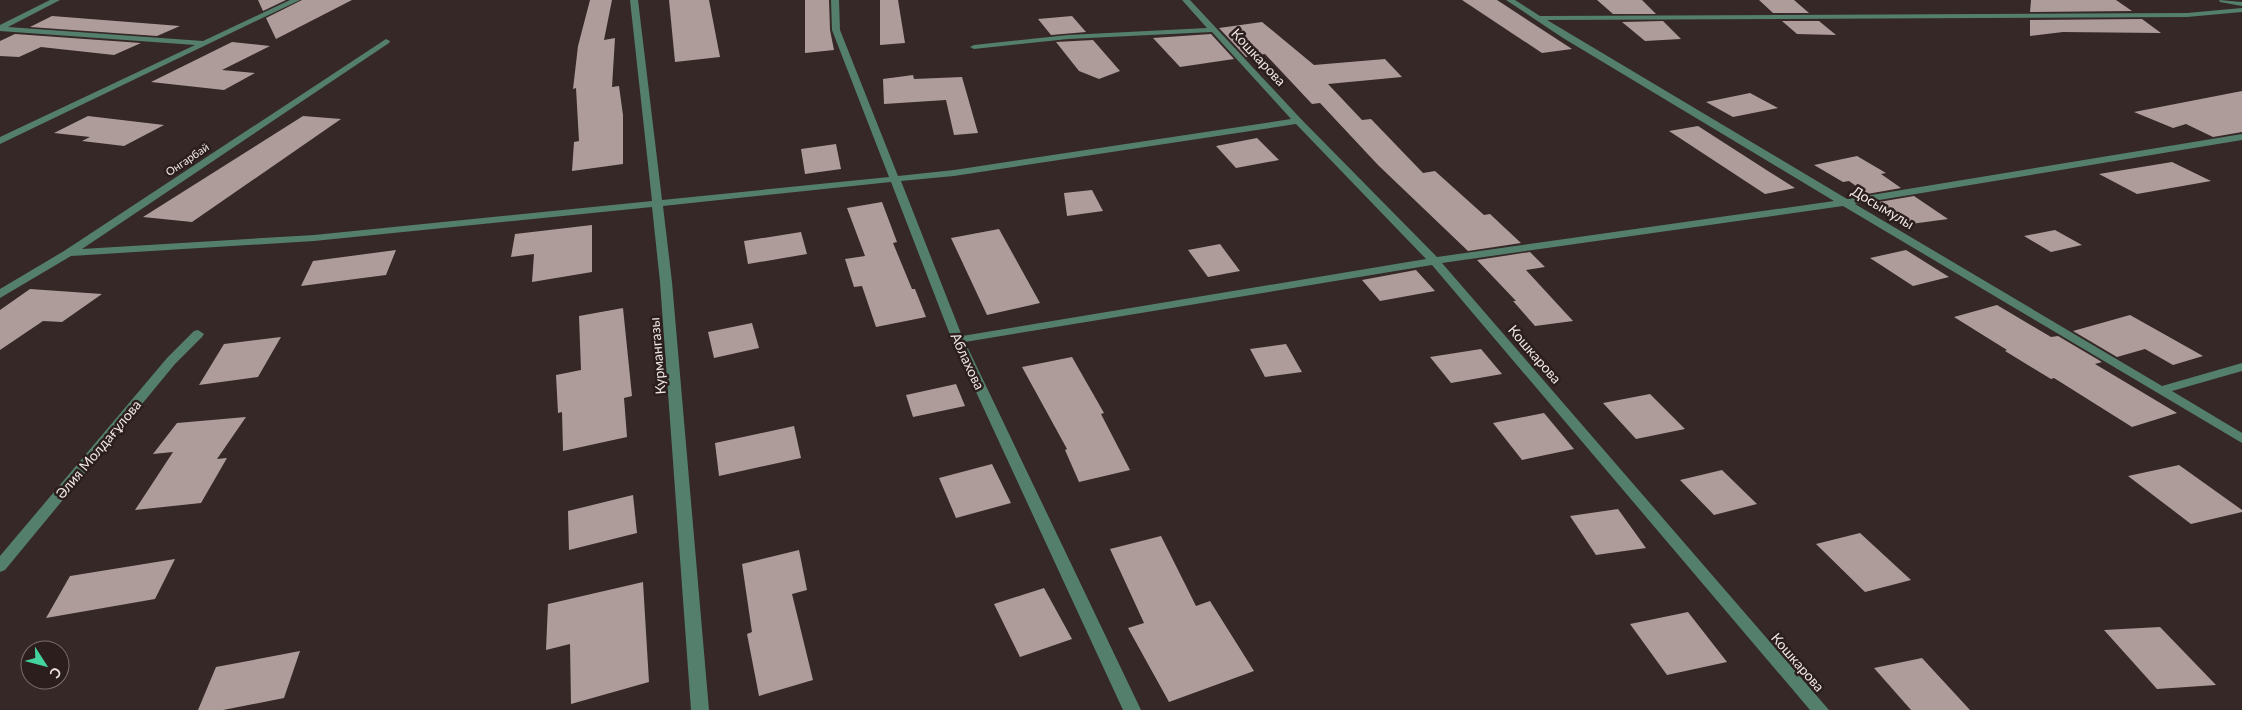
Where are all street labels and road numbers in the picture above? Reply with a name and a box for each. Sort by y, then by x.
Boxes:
street label: Кошкарова [1228,25,1290,89]
street label: Онгарбай [163,140,211,178]
street label: Досымулы [1849,182,1917,232]
street label: Курмангазы [645,317,669,395]
street label: Кошкарова [1505,321,1565,387]
street label: Аблахова [947,330,989,392]
street label: Әлия Молдағұлова [52,396,144,502]
street label: Кошкарова [1768,629,1828,695]

